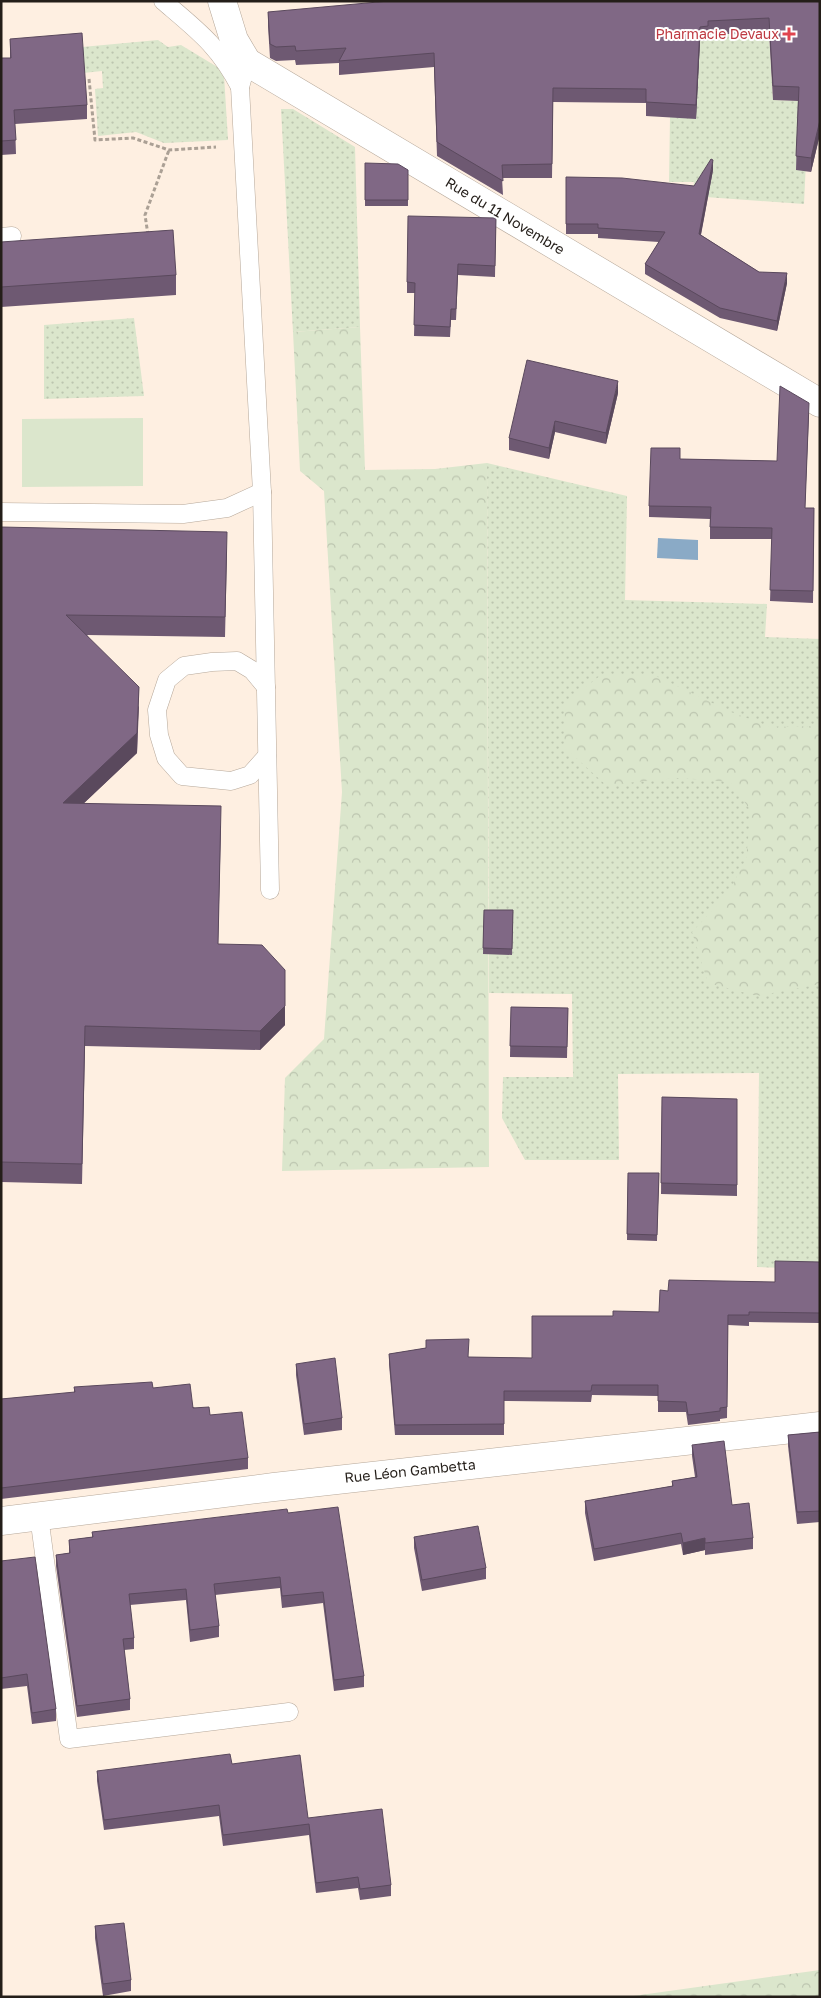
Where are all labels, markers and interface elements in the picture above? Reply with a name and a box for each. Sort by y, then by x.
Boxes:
place label: Pharmacie Devaux [655,25,779,42]
marker: Pharmacie Devaux [783,28,795,40]
street label: Rue du 11 Novembre [443,173,568,258]
street label: Rue Léon Gambetta [344,1455,476,1486]

